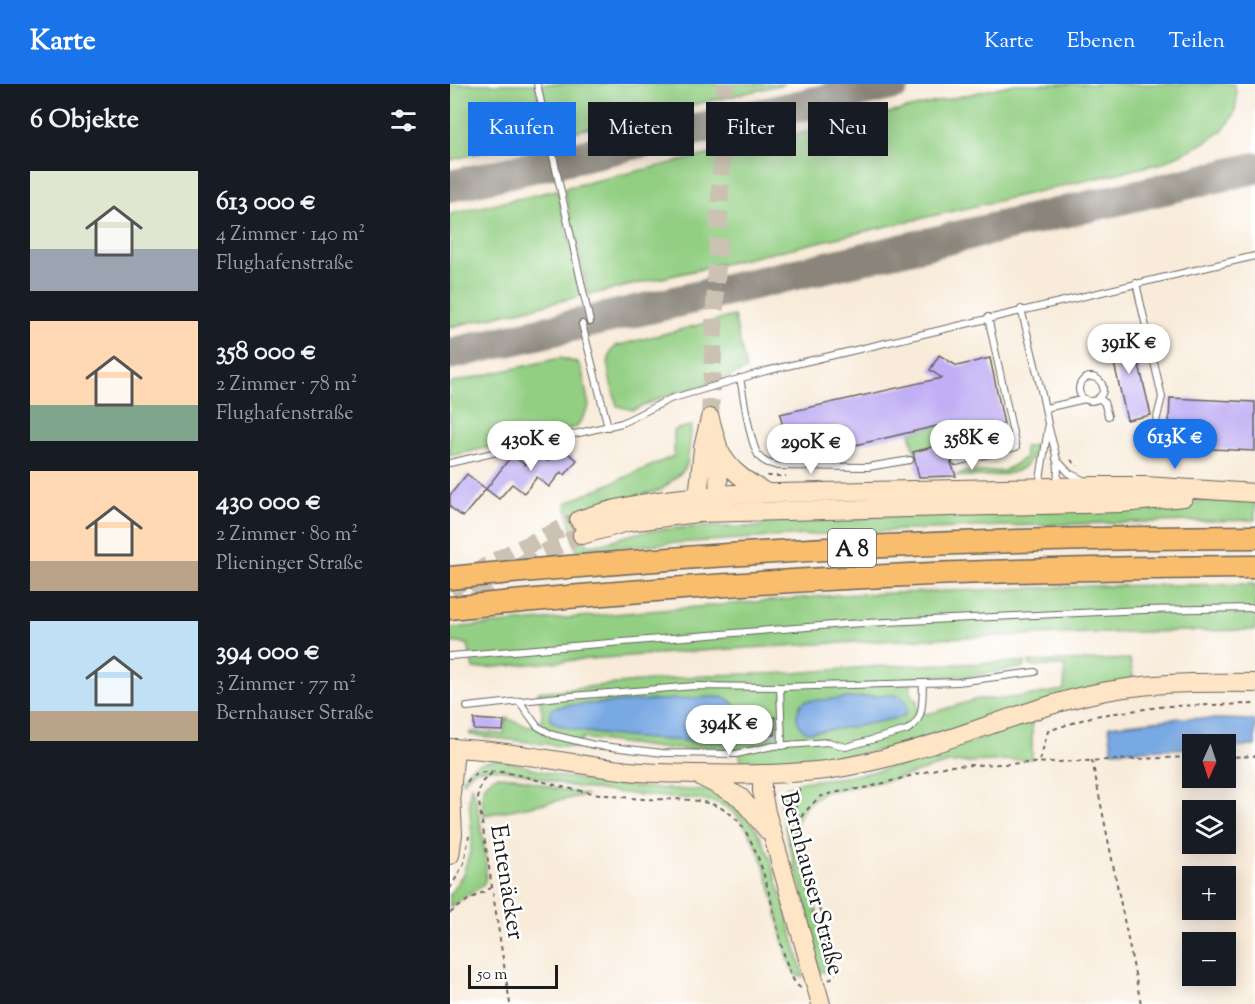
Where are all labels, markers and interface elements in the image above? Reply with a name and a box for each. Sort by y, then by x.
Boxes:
text: Karte [30,22,96,62]
text: Karte [984,27,1034,57]
text: Ebenen [1067,27,1135,57]
text: Teilen [1168,27,1225,57]
text: 6 Objekte [30,102,139,139]
chip: Kaufen [468,102,576,156]
chip: Mieten [588,102,694,156]
chip: Filter [706,102,796,156]
chip: Neu [808,102,888,156]
icon: filters [387,104,420,137]
text: 613 000 € [216,184,316,221]
icon: home [78,195,150,267]
text: 4 Zimmer · 140 m² [216,221,365,250]
text: Flughafenstraße [216,250,354,279]
pin: 391K € [1080,324,1178,375]
text: 391K € [1101,329,1157,358]
text: 358 000 € [216,334,317,371]
icon: home [78,345,150,417]
text: 2 Zimmer · 78 m² [216,371,357,400]
text: Flughafenstraße [216,400,354,429]
pin: 613K € [1126,419,1224,470]
pin: 358K € [923,420,1021,471]
pin: 430K € [482,421,580,472]
pin: 290K € [762,424,860,475]
text: 613K € [1147,424,1203,453]
text: 358K € [944,425,1000,454]
text: 430K € [501,426,561,455]
text: 290K € [781,429,841,458]
text: 430 000 € [216,484,321,521]
icon: home [78,495,150,567]
text: 2 Zimmer · 80 m² [216,521,358,550]
road number: A 8 [828,529,876,567]
text: Plieninger Straße [216,550,363,579]
text: 394 000 € [216,634,320,671]
icon: home [78,645,150,717]
text: 3 Zimmer · 77 m² [216,671,356,700]
text: Bernhauser Straße [216,700,374,729]
pin: 394K € [680,705,778,756]
text: 394K € [700,710,758,739]
north arrow [1182,734,1236,788]
map controls [1182,734,1236,986]
street label: Bernhauser Straße [770,788,852,979]
button: layers [1182,800,1236,854]
street label: Entenäcker [480,822,532,942]
button: + [1182,866,1236,920]
button: − [1182,932,1236,986]
scale bar [468,962,558,990]
text: 50 m [477,964,508,987]

